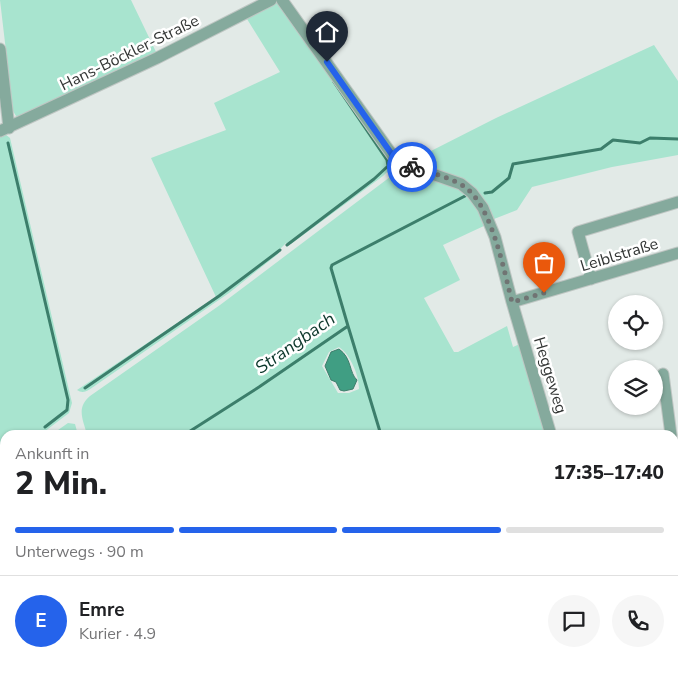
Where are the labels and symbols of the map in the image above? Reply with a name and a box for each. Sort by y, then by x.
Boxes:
street label: Hans-Böckler-Straße [56,10,203,96]
pin [306,11,348,62]
courier [387,142,437,192]
street label: Leiblstraße [578,233,661,277]
pin [523,242,565,293]
water label: Strangbach [250,307,340,379]
street label: Heggeweg [528,334,572,416]

